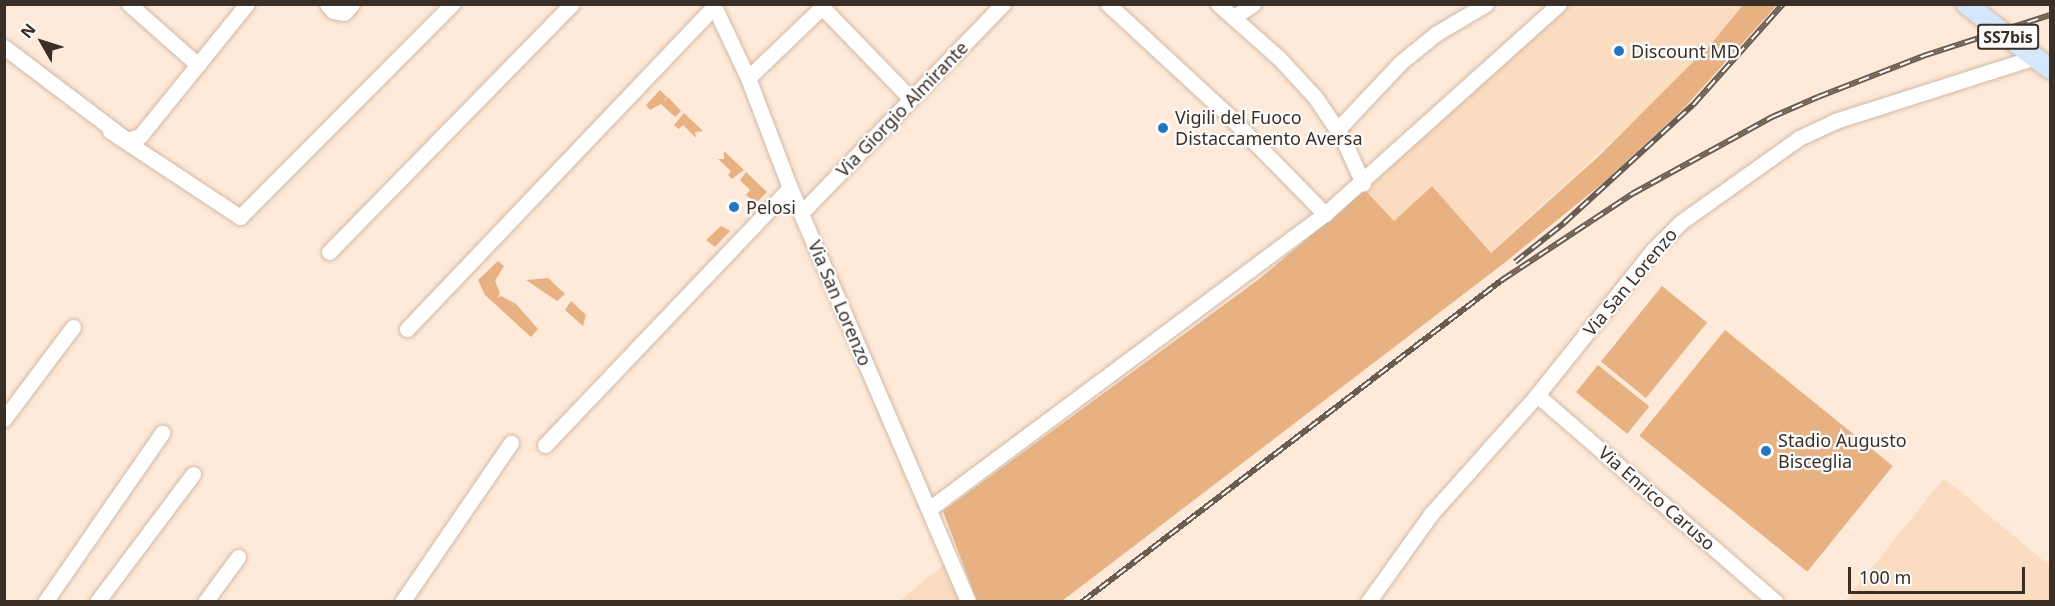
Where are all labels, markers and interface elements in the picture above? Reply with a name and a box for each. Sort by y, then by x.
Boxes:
north arrow [12,12,72,72]
text: N [15,19,41,43]
road number: SS7bis [1976,24,2040,50]
street label: Via Giorgio Almirante [832,37,972,181]
place label: Discount MD [1631,40,1740,62]
marker: Discount MD [1612,44,1626,58]
place label: Vigili del Fuoco Distaccamento Aversa [1175,107,1363,150]
marker: Vigili del Fuoco Distaccamento Aversa [1156,121,1170,135]
place label: Pelosi [746,196,796,218]
marker: Pelosi [727,200,741,214]
street label: Via San Lorenzo [1579,224,1681,340]
street label: Via San Lorenzo [804,237,876,369]
place label: Stadio Augusto Bisceglia [1778,430,1907,472]
street label: Via Enrico Caruso [1594,442,1720,554]
marker: Stadio Augusto Bisceglia [1759,444,1773,458]
scale bar [1851,555,2028,593]
text: 100 m [1859,565,1911,589]

